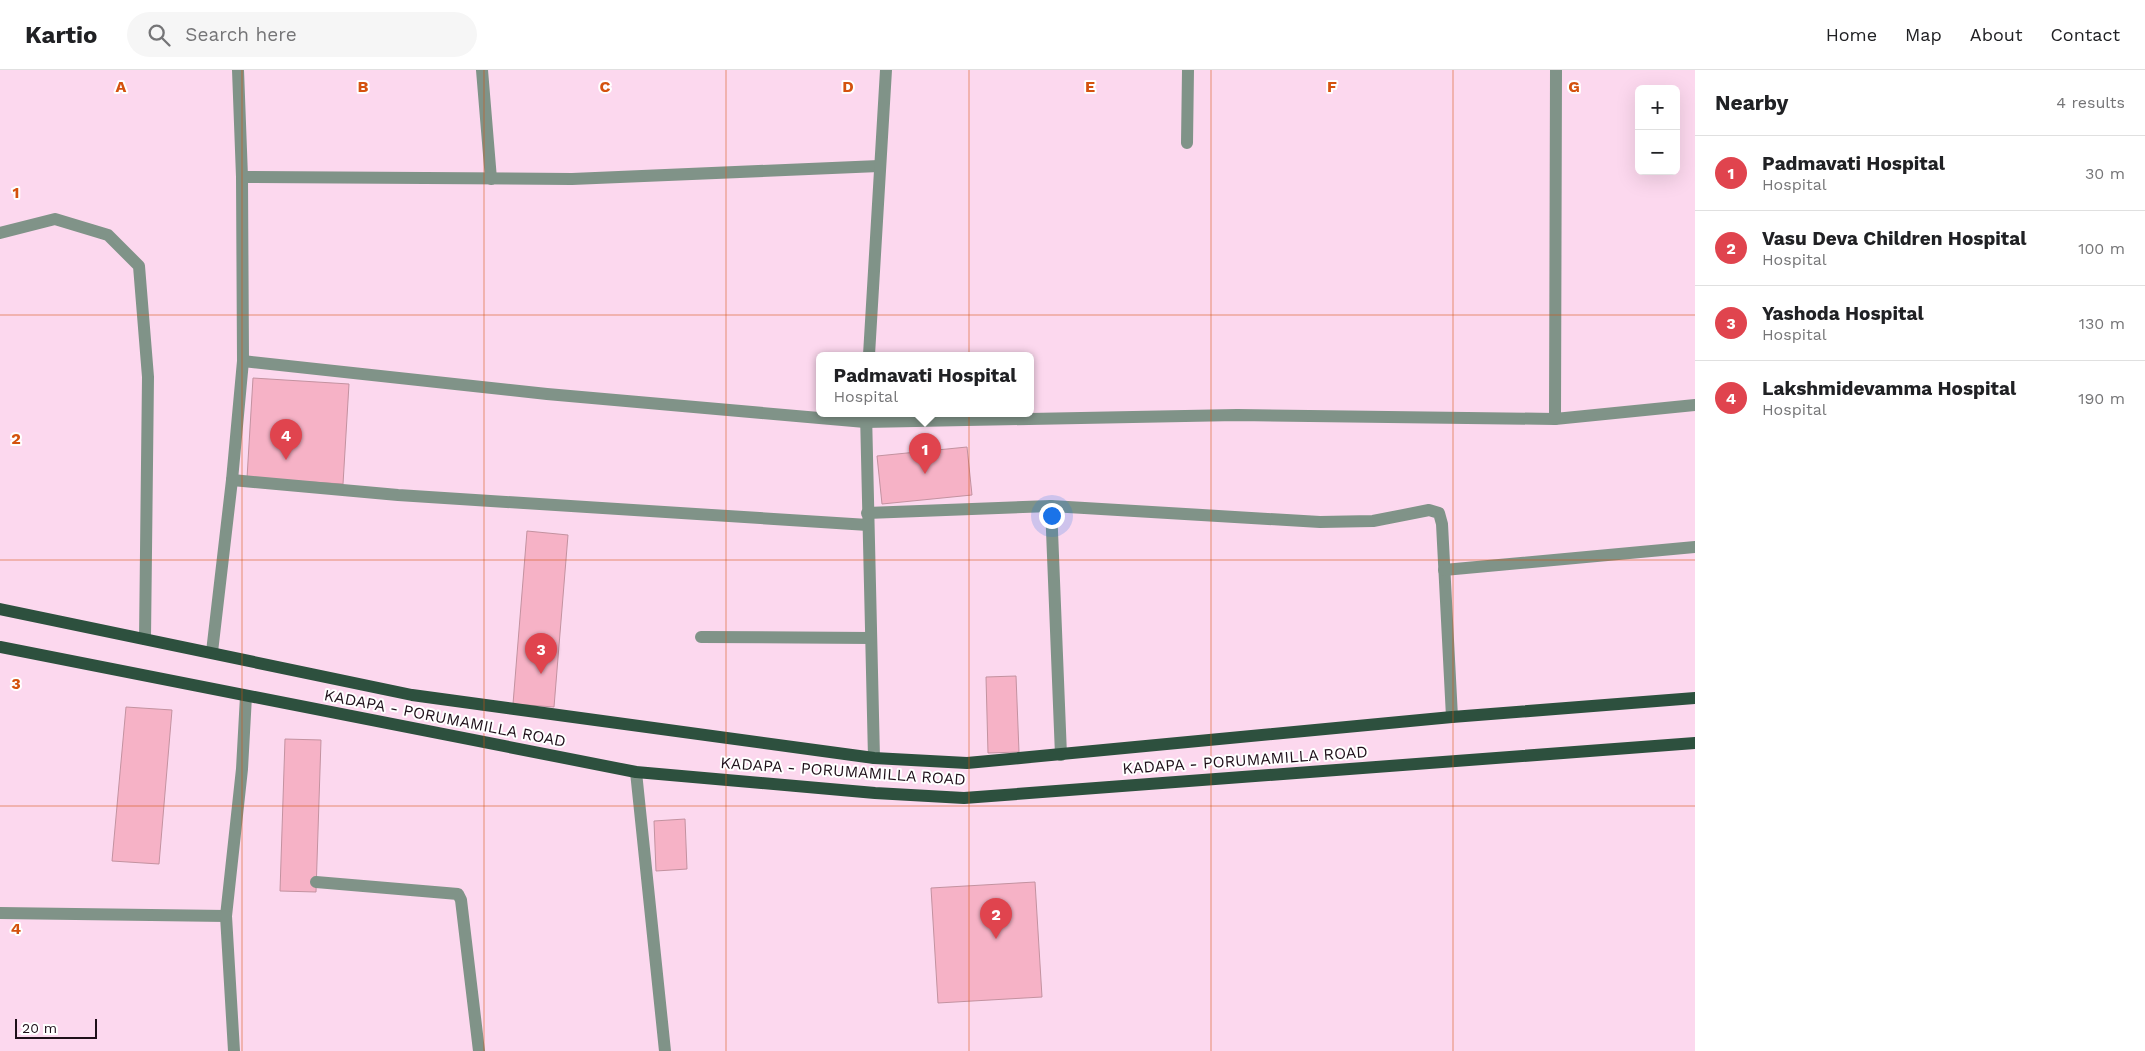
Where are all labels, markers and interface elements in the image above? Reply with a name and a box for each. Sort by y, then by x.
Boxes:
search box [127,12,477,57]
text: Kartio [25,21,97,49]
icon: search [145,21,173,49]
text: Search here [185,23,297,46]
text: Home [1826,24,1877,45]
text: Map [1905,24,1942,45]
text: About [1970,24,2022,45]
text: Contact [2050,24,2120,45]
text: A [116,77,127,96]
text: B [358,77,369,96]
text: C [600,77,611,96]
text: D [842,77,854,96]
text: E [1085,77,1095,96]
text: F [1327,77,1337,96]
text: G [1568,77,1580,96]
map controls [1635,85,1680,175]
button: + [1635,85,1680,130]
text: Nearby [1715,90,1788,115]
text: 4 results [2056,93,2125,112]
button: − [1635,130,1680,175]
text: Padmavati Hospital [1762,152,1945,175]
text: 1 [1728,164,1734,183]
text: 30 m [2085,164,2125,183]
text: Hospital [1762,175,1827,194]
text: 1 [13,183,19,202]
text: Vasu Deva Children Hospital [1762,227,2027,250]
text: 2 [1726,239,1736,258]
text: 100 m [2078,239,2125,258]
text: Hospital [1762,250,1827,269]
text: Yashoda Hospital [1762,302,1924,325]
text: 3 [1726,314,1736,333]
text: 130 m [2079,314,2125,333]
text: Hospital [1762,325,1827,344]
popup [816,352,1034,417]
text: Padmavati Hospital [833,364,1017,387]
text: Lakshmidevamma Hospital [1762,377,2016,400]
text: Hospital [833,387,898,406]
text: 4 [1726,389,1736,408]
text: 190 m [2078,389,2125,408]
text: Hospital [1762,400,1827,419]
pin: 4 [270,419,302,460]
text: 2 [11,429,21,448]
pin: 1 [909,433,941,474]
your location [1039,503,1065,529]
pin: 3 [525,633,557,674]
text: 3 [11,674,21,693]
street label: KADAPA - PORUMAMILLA ROAD [323,685,567,751]
street label: KADAPA - PORUMAMILLA ROAD [1122,742,1368,778]
street label: KADAPA - PORUMAMILLA ROAD [720,753,966,789]
pin: 2 [980,898,1012,939]
text: 4 [11,919,21,938]
scale bar [15,1016,98,1039]
text: 20 m [22,1020,57,1036]

